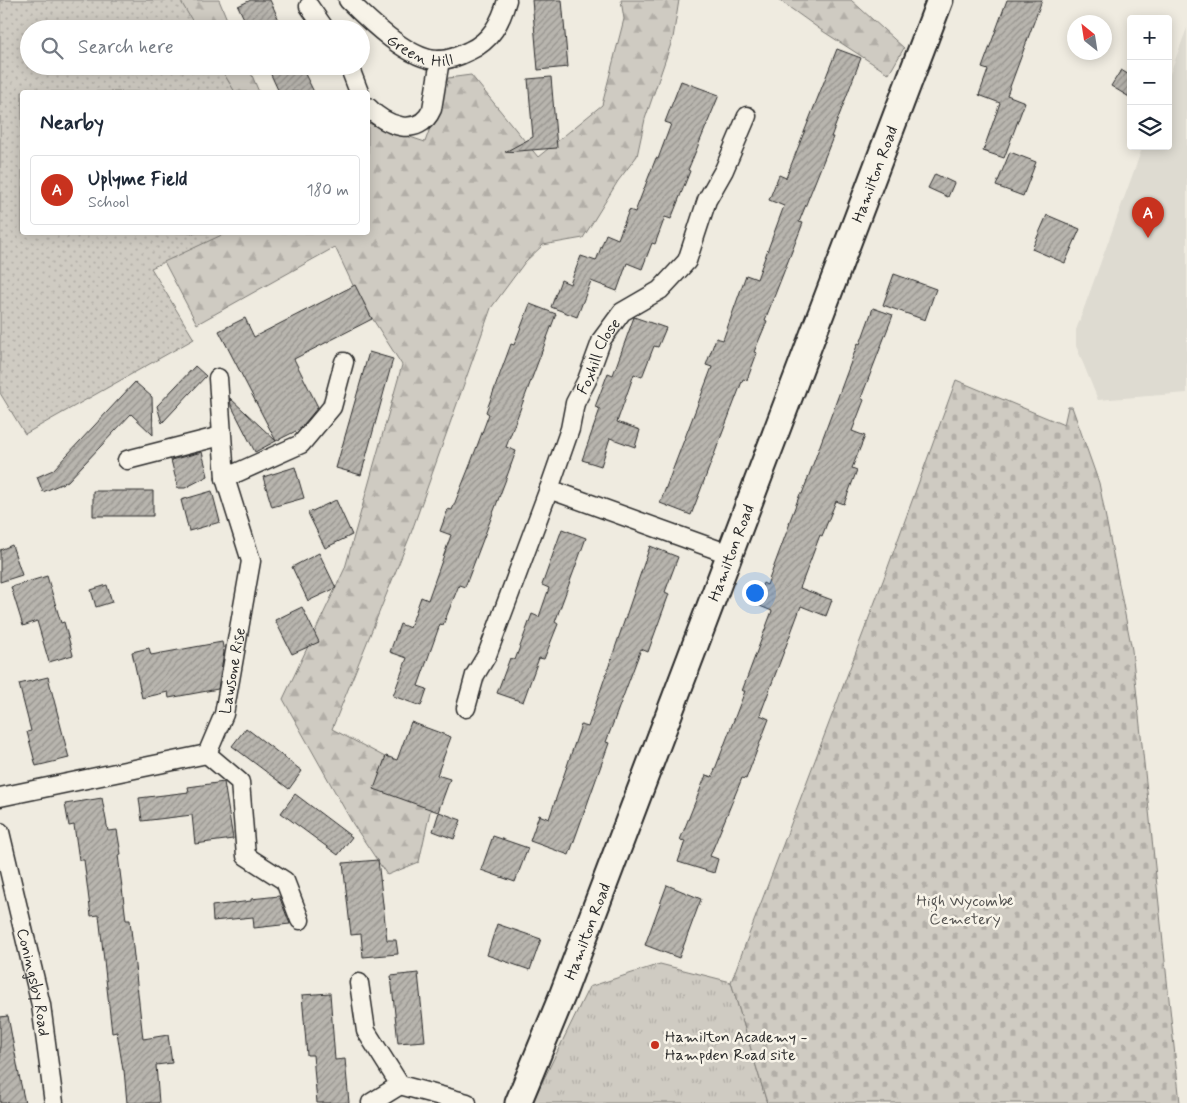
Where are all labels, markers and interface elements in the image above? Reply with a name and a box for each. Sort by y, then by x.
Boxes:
north arrow [1067,15,1112,60]
map controls [1127,15,1172,150]
button: + [1127,15,1172,60]
search box [20,20,370,75]
street label: Green Hill [382,30,455,72]
icon: search [38,34,66,62]
text: Search here [78,35,174,60]
button: − [1127,60,1172,105]
button: layers [1127,105,1172,150]
text: Nearby [40,109,104,137]
street label: Hamilton Road [847,123,903,226]
text: Uplyme Field [88,167,187,192]
text: A [52,180,62,201]
text: 180 m [306,180,349,201]
text: School [88,192,129,213]
pin: A [1132,197,1164,238]
street label: Foxhill Close [572,314,626,398]
street label: Hamilton Road [704,502,760,605]
your location [742,580,768,606]
street label: Lawsone Rise [215,626,251,716]
street label: Hamilton Road [560,880,616,983]
park label: High Wycombe Cemetery [916,891,1014,930]
street label: Coningsby Road [11,926,54,1038]
place label: Hamilton Academy - Hampden Road site [665,1027,808,1066]
marker: Hamilton Academy - Hampden Road site [649,1039,661,1051]

